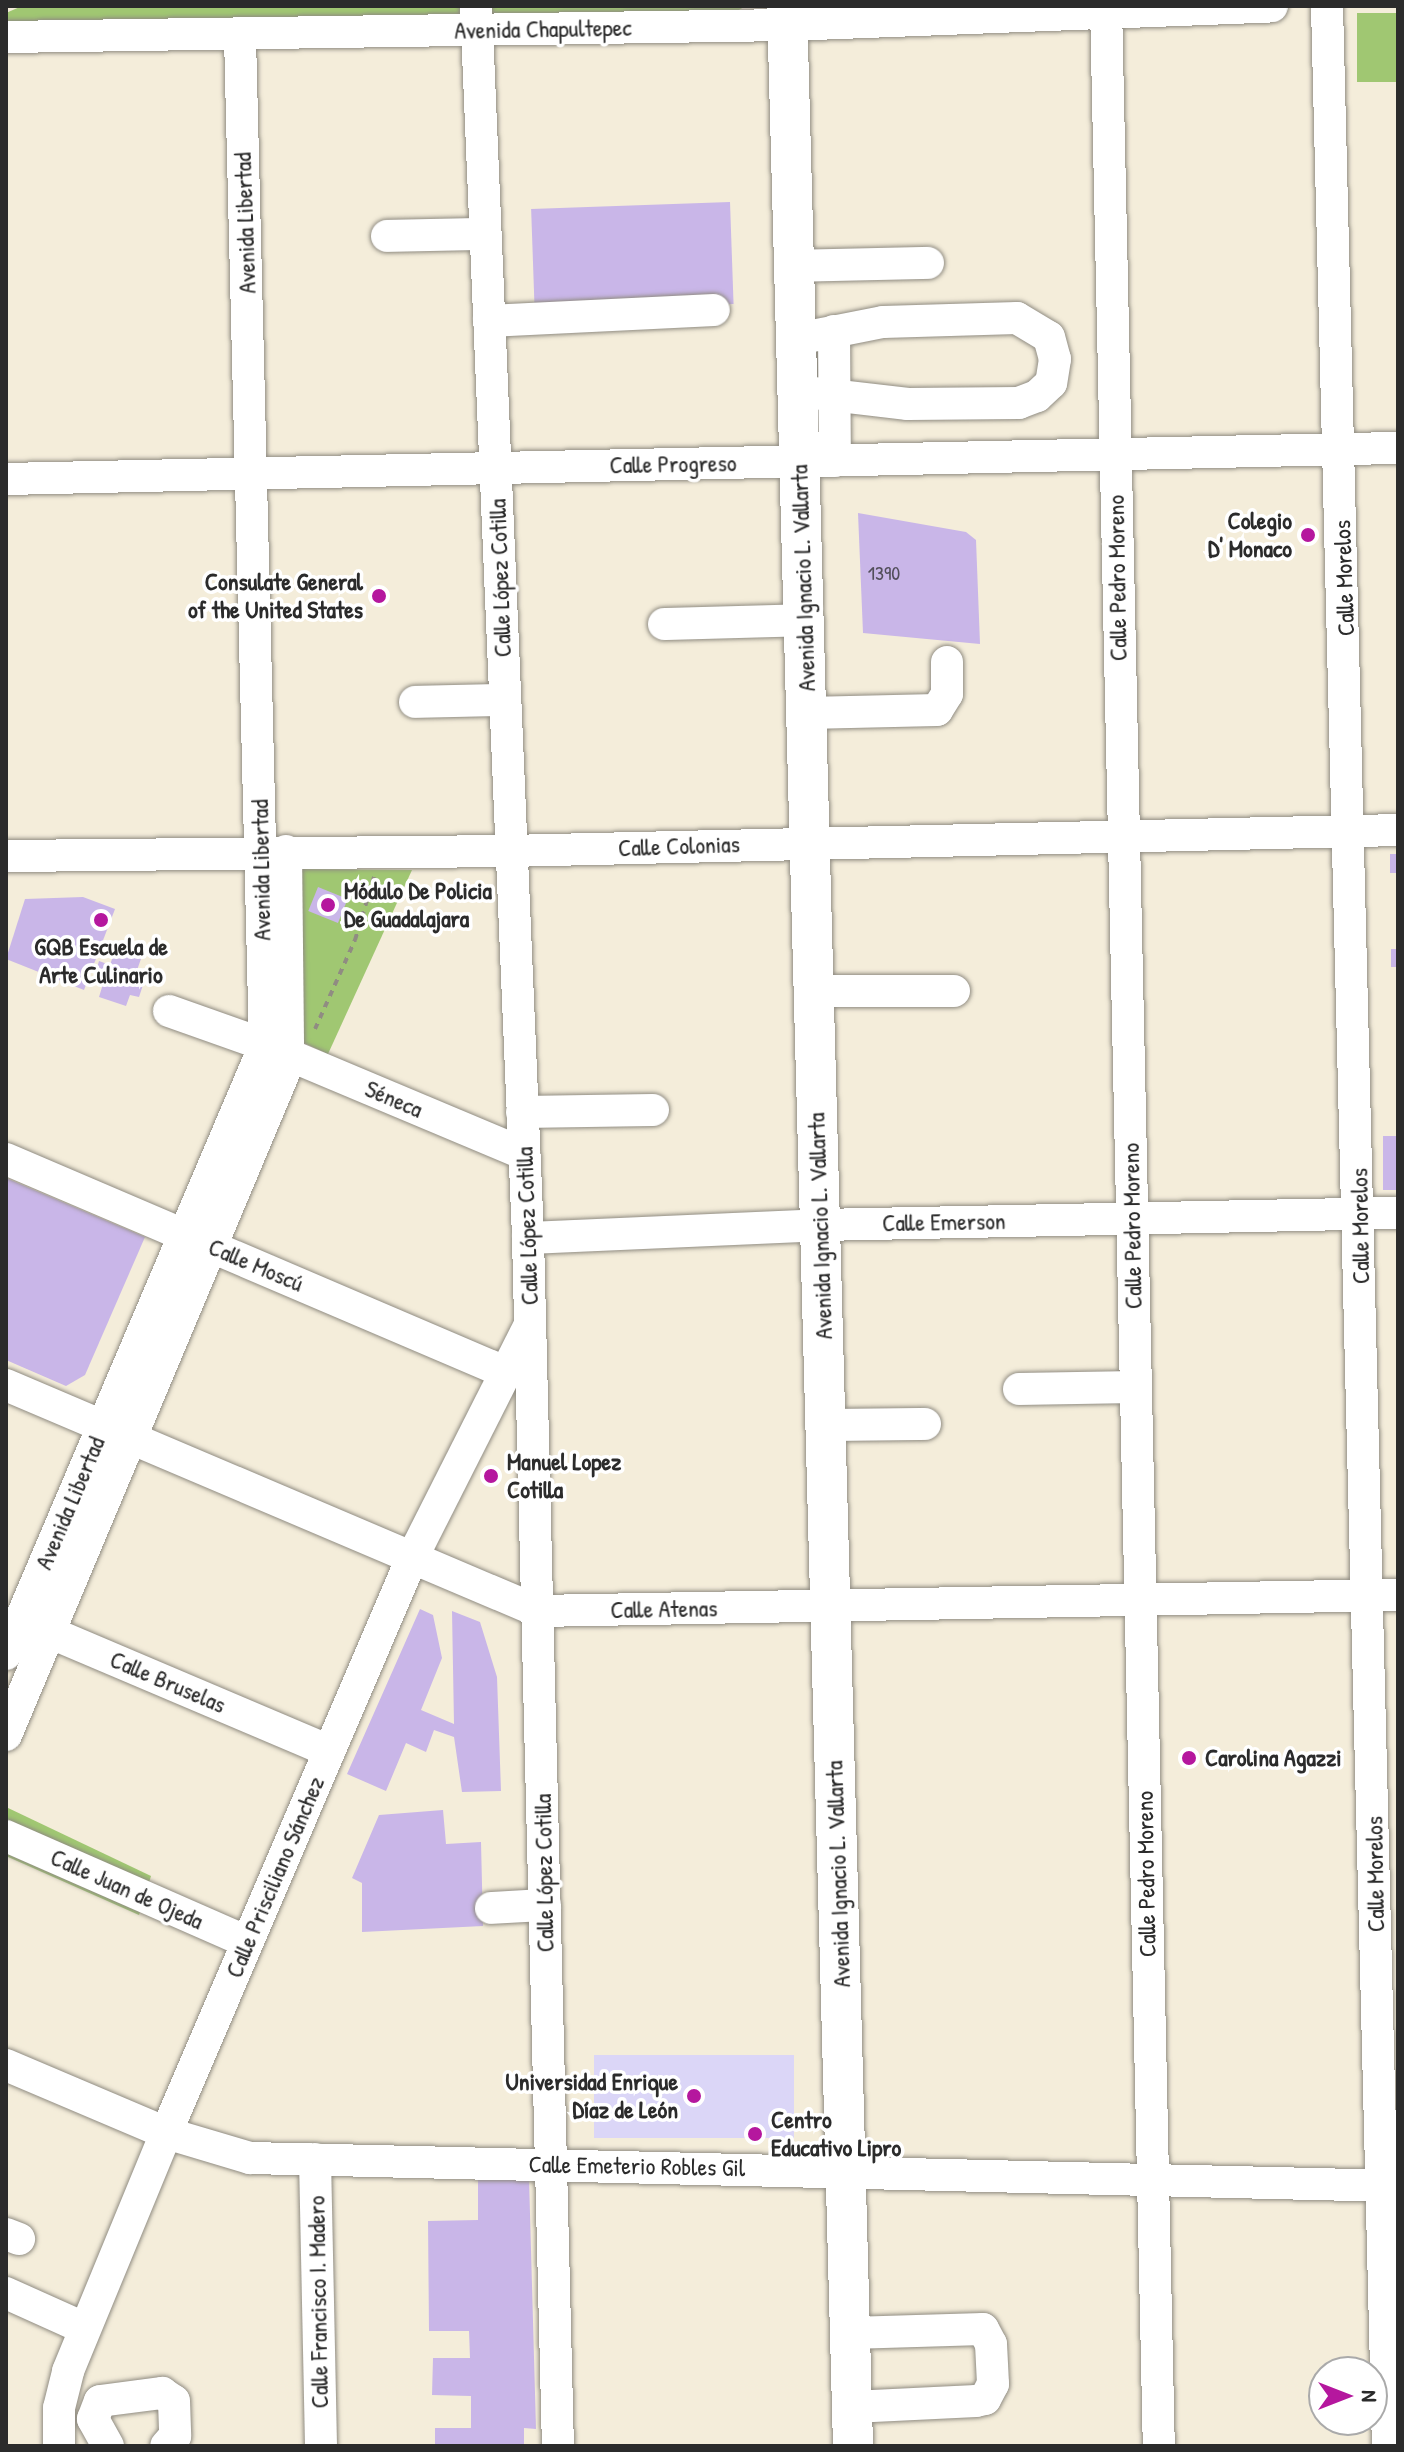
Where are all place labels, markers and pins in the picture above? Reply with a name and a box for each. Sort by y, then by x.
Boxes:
place label: Colegio D' Monaco [1208,507,1292,563]
marker: Colegio D' Monaco [1299,526,1317,544]
place label: Consulate General of the United States [188,568,363,624]
marker: Consulate General of the United States [370,587,388,605]
place label: Módulo De Policia De Guadalajara [344,877,492,933]
marker: Módulo De Policia De Guadalajara [319,896,337,914]
marker: GQB Escuela de Arte Culinario [92,911,110,929]
place label: GQB Escuela de Arte Culinario [34,933,168,989]
place label: Manuel Lopez Cotilla [507,1448,621,1504]
marker: Manuel Lopez Cotilla [482,1467,500,1485]
place label: Carolina Agazzi [1205,1744,1342,1772]
marker: Carolina Agazzi [1180,1749,1198,1767]
place label: Universidad Enrique Díaz de León [506,2068,678,2124]
marker: Universidad Enrique Díaz de León [685,2087,703,2105]
place label: Centro Educativo Lipro [771,2106,901,2162]
marker: Centro Educativo Lipro [746,2125,764,2143]

